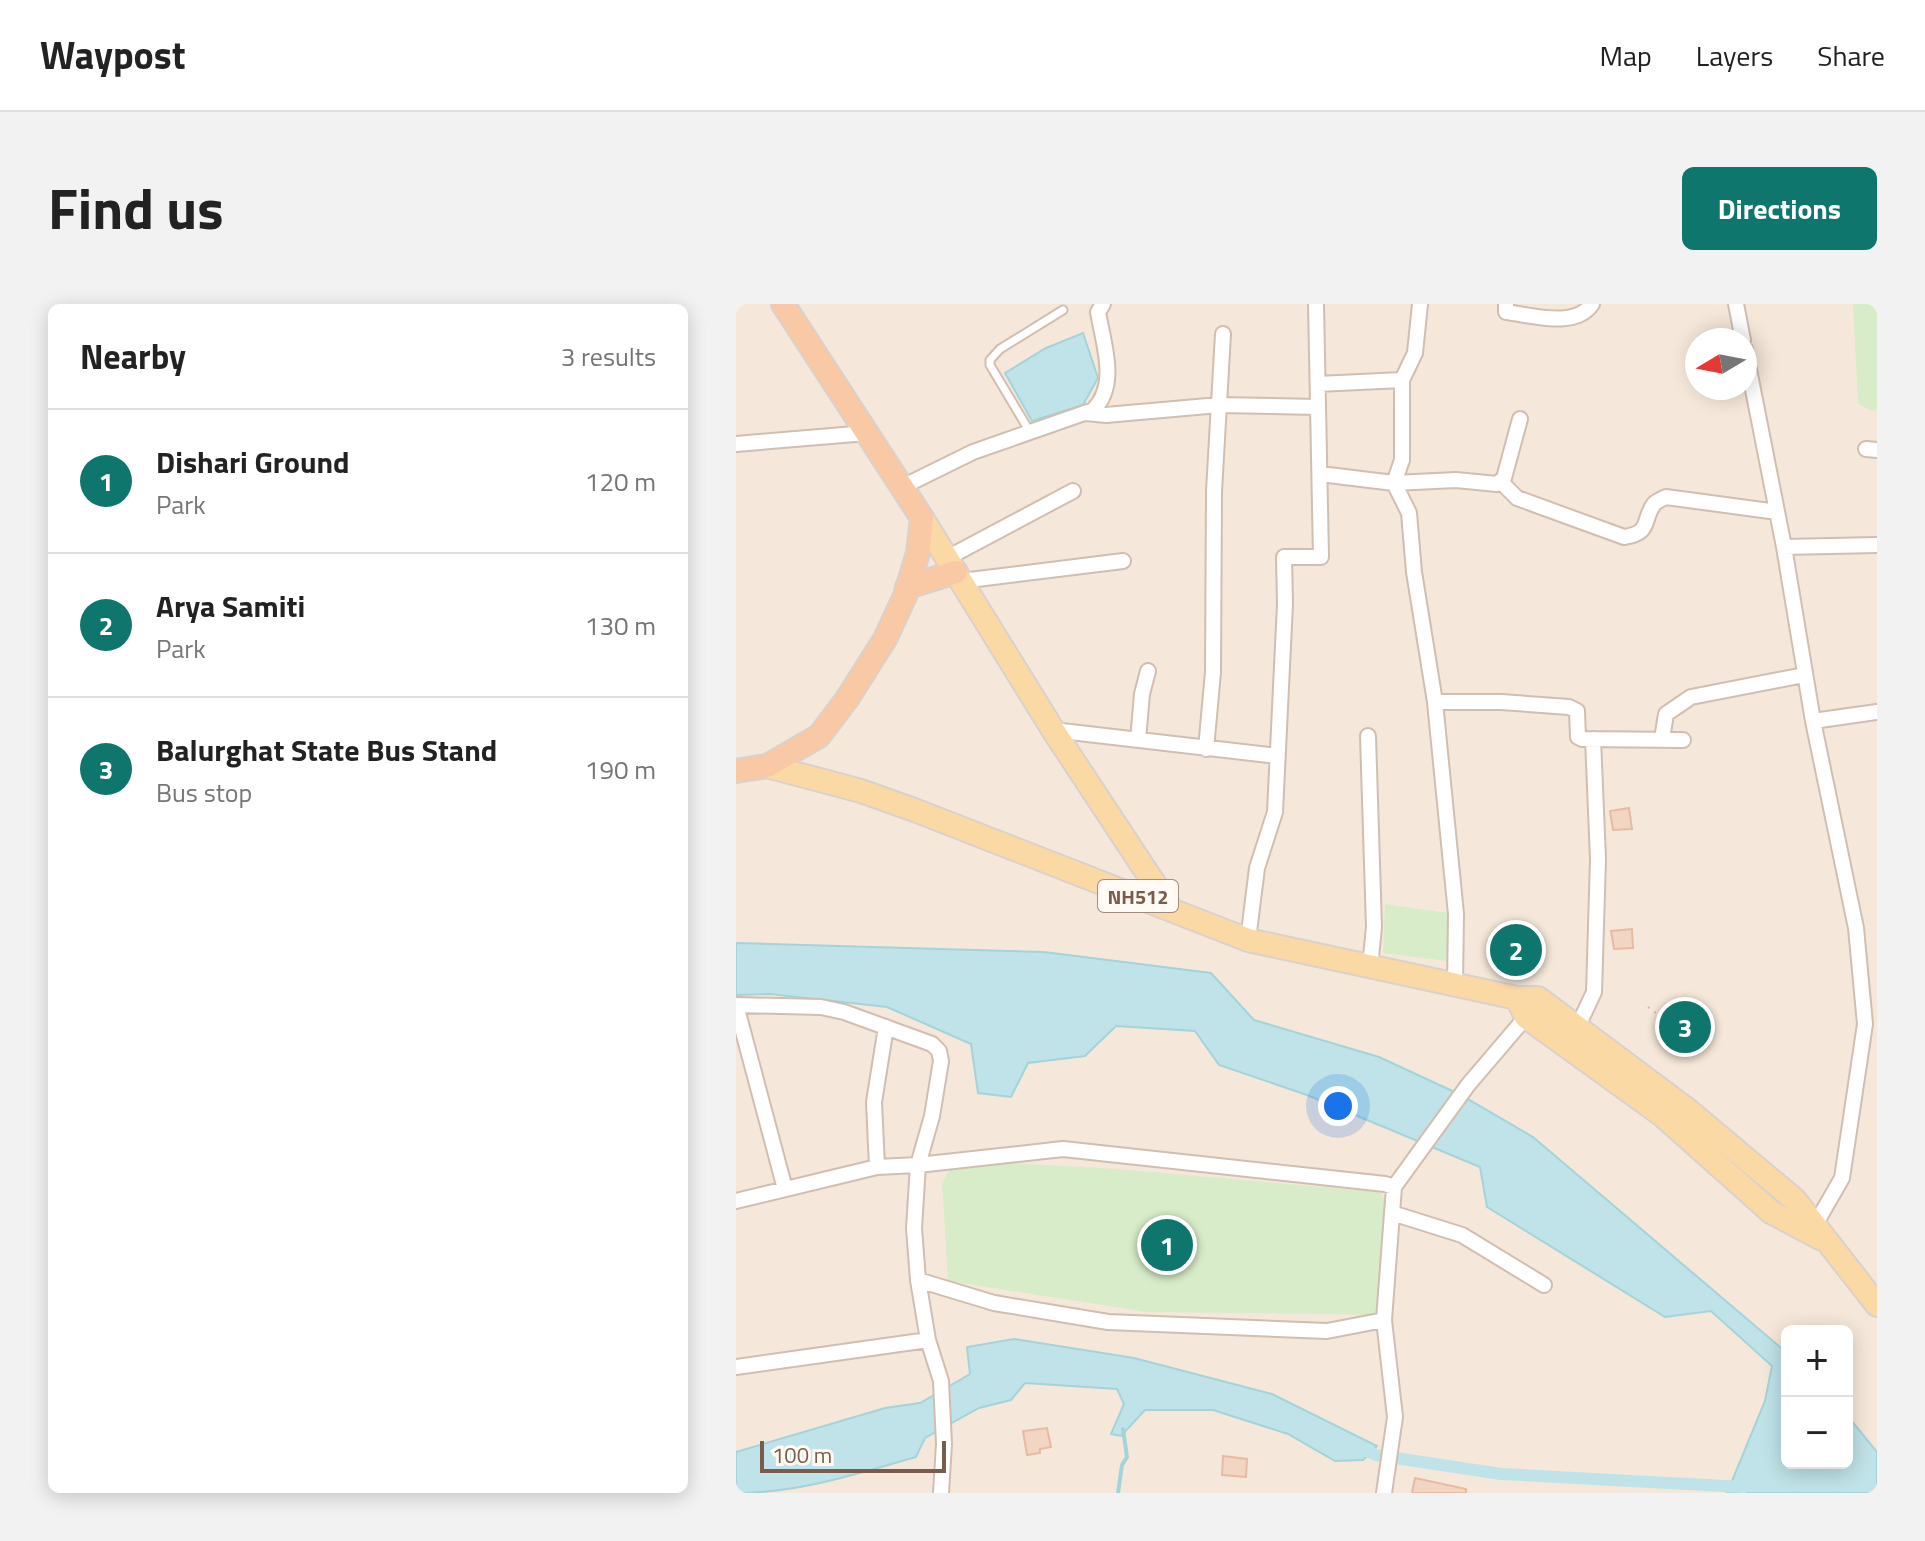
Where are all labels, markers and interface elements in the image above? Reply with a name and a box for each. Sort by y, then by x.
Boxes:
text: Waypost [40,26,186,84]
text: Map [1599,34,1652,77]
text: Layers [1696,34,1773,77]
text: Share [1817,34,1885,77]
text: Find us [48,166,224,251]
button: Directions [1682,167,1877,250]
north arrow [1685,328,1757,400]
text: Nearby [80,330,186,382]
text: 3 results [561,337,656,376]
text: Dishari Ground [156,439,350,485]
text: 1 [99,462,113,501]
text: 120 m [585,462,656,501]
text: Park [156,485,206,524]
text: Arya Samiti [156,583,305,629]
text: 2 [99,606,113,645]
text: 130 m [585,606,656,645]
text: Park [156,629,206,668]
text: Balurghat State Bus Stand [156,727,497,773]
text: 3 [99,750,113,789]
text: 190 m [585,750,656,789]
text: Bus stop [156,773,252,812]
road number: NH512 [1098,880,1178,912]
pin: 2 [1490,920,1542,980]
pin: 3 [1659,997,1711,1057]
your location [1318,1086,1358,1126]
pin: 1 [1141,1215,1193,1275]
map controls [1781,1325,1853,1469]
button: + [1781,1325,1853,1397]
button: − [1781,1397,1853,1469]
scale bar [760,1437,946,1473]
text: 100 m [772,1438,832,1472]

